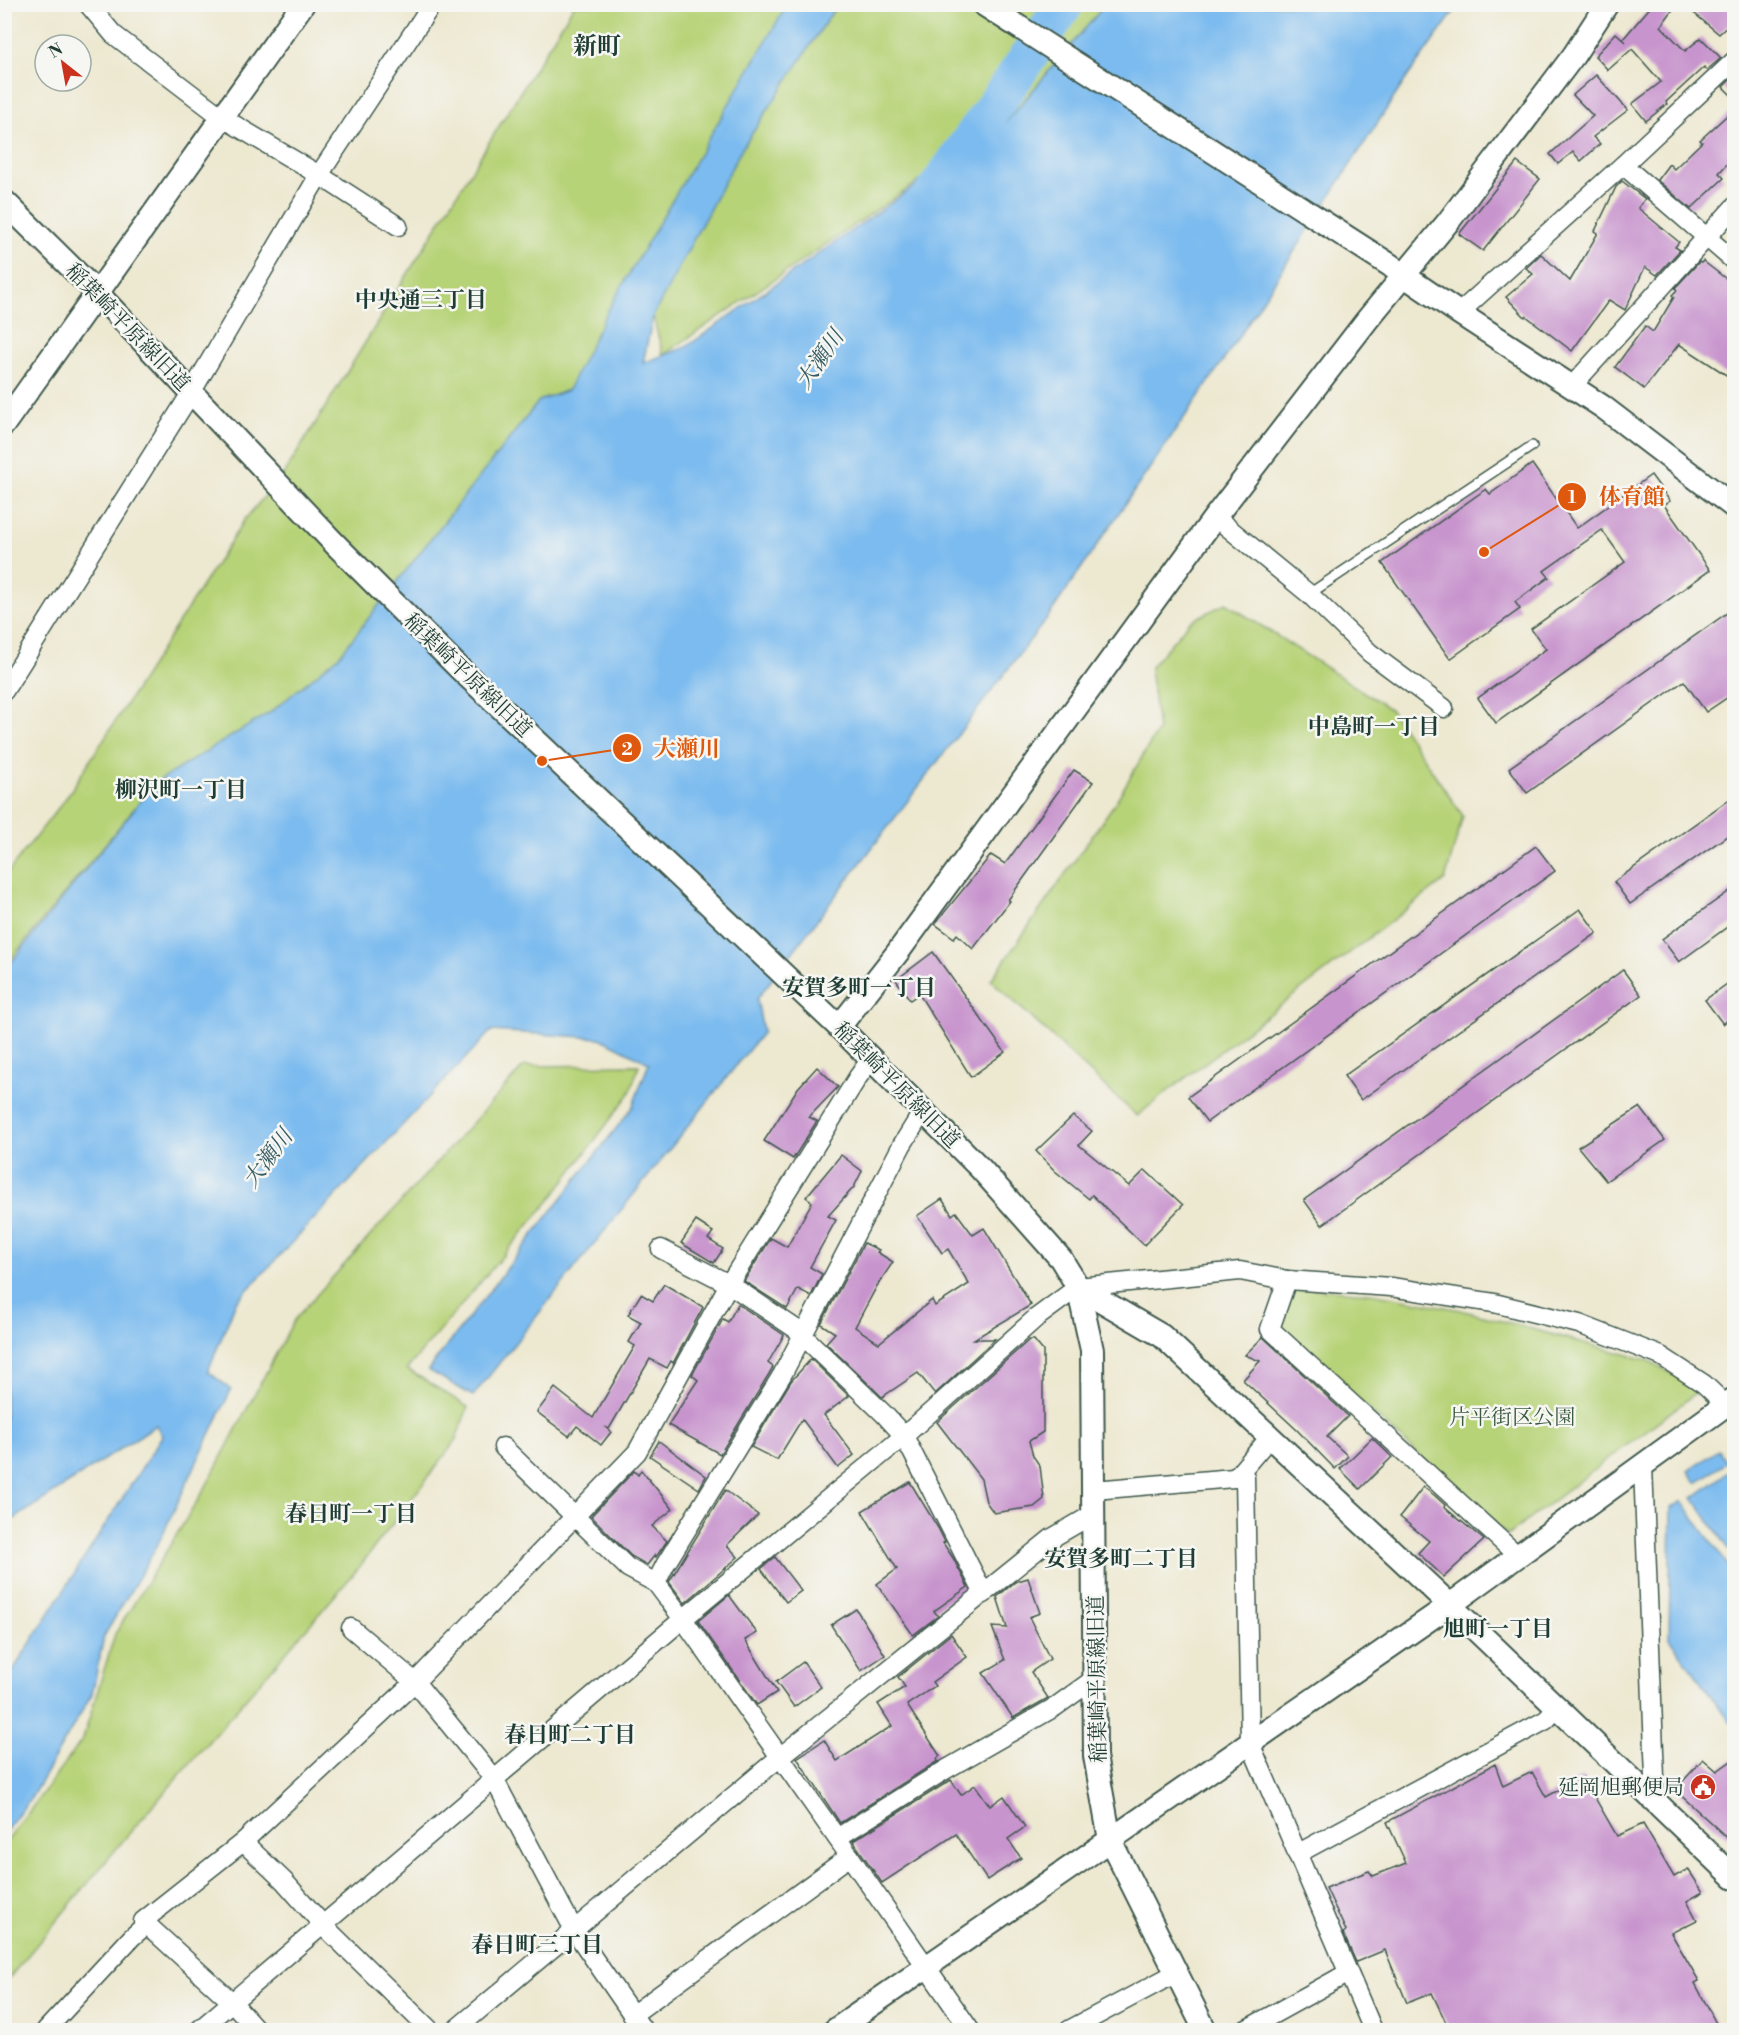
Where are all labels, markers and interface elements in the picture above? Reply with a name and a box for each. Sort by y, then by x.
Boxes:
district label: 新町 [573,32,621,62]
north arrow [33,33,93,93]
text: N [45,39,67,63]
street label: 稲葉崎平原線旧道 [60,258,195,397]
district label: 中央通三丁目 [355,287,487,314]
water label: 大瀬川 [790,323,851,395]
callout: 体育館 [1557,477,1677,517]
text: 体育館 [1599,484,1665,511]
text: 1 [1568,486,1577,509]
street label: 稲葉崎平原線旧道 [398,608,537,743]
district label: 中島町一丁目 [1308,714,1440,741]
callout: 大瀬川 [612,728,732,768]
text: 大瀬川 [654,736,720,763]
text: 2 [621,738,633,761]
district label: 柳沢町一丁目 [115,777,247,804]
district label: 安賀多町一丁目 [782,975,936,1002]
street label: 稲葉崎平原線旧道 [828,1017,965,1154]
water label: 大瀬川 [238,1123,300,1193]
park label: 片平街区公園 [1449,1405,1575,1431]
district label: 春日町一丁目 [285,1501,417,1528]
district label: 安賀多町二丁目 [1044,1546,1198,1573]
street label: 稲葉崎平原線旧道 [1084,1595,1112,1763]
district label: 旭町一丁目 [1443,1616,1553,1643]
district label: 春日町二丁目 [504,1722,636,1749]
public building icon: 延岡旭郵便局 [1688,1772,1718,1802]
place label: 延岡旭郵便局 [1558,1775,1684,1801]
district label: 春日町三丁目 [471,1932,603,1959]

